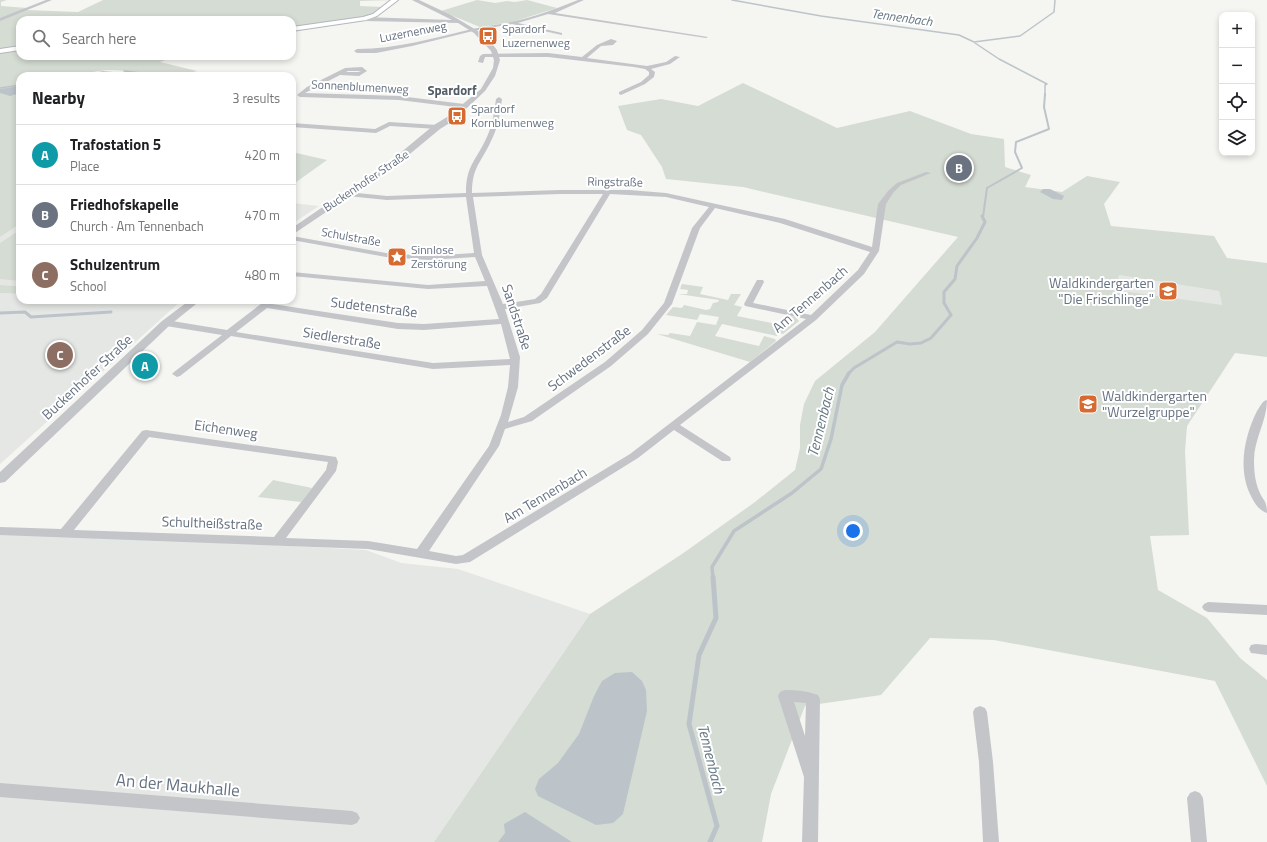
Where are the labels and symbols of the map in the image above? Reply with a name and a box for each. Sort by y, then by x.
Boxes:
water label: Tennenbach [870,3,934,31]
street label: Luzernenweg [378,16,448,47]
place label: Spardorf Luzernenweg [502,19,570,52]
bus stop icon: Spardorf Luzernenweg [477,25,499,47]
street label: Sonnenblumenweg [311,74,409,99]
district label: Spardorf [427,80,477,100]
place label: Spardorf Kornblumenweg [471,99,554,132]
bus stop icon: Spardorf Kornblumenweg [446,105,468,127]
street label: Buckenhofer Straße [319,145,413,217]
pin: B [946,153,972,183]
street label: Ringstraße [587,172,643,191]
street label: Schulstraße [320,222,382,251]
place label: Sinnlose Zerstörung [411,240,467,273]
place icon: Sinnlose Zerstörung [386,246,408,268]
street label: Am Tennenbach [767,260,852,337]
place label: Waldkindergarten "Die Frischlinge" [1049,272,1154,309]
school or university icon: Waldkindergarten "Die Frischlinge" [1157,280,1179,302]
street label: Sandstraße [497,281,538,352]
street label: Sudetenstraße [329,291,419,322]
street label: Schwedenstraße [543,319,635,396]
street label: Siedlerstraße [302,321,383,354]
street label: Buckenhofer Straße [37,329,137,424]
pin: C [47,340,73,370]
pin: A [132,351,158,381]
water label: Tennenbach [801,384,840,459]
place label: Waldkindergarten "Wurzelgruppe" [1102,385,1207,422]
school or university icon: Waldkindergarten "Wurzelgruppe" [1077,393,1099,415]
street label: Eichenweg [193,414,259,443]
street label: Am Tennenbach [499,461,590,528]
street label: Schultheißstraße [161,510,263,535]
your location [843,521,863,541]
water label: Tennenbach [692,722,731,796]
street label: An der Maukhalle [115,767,241,803]

